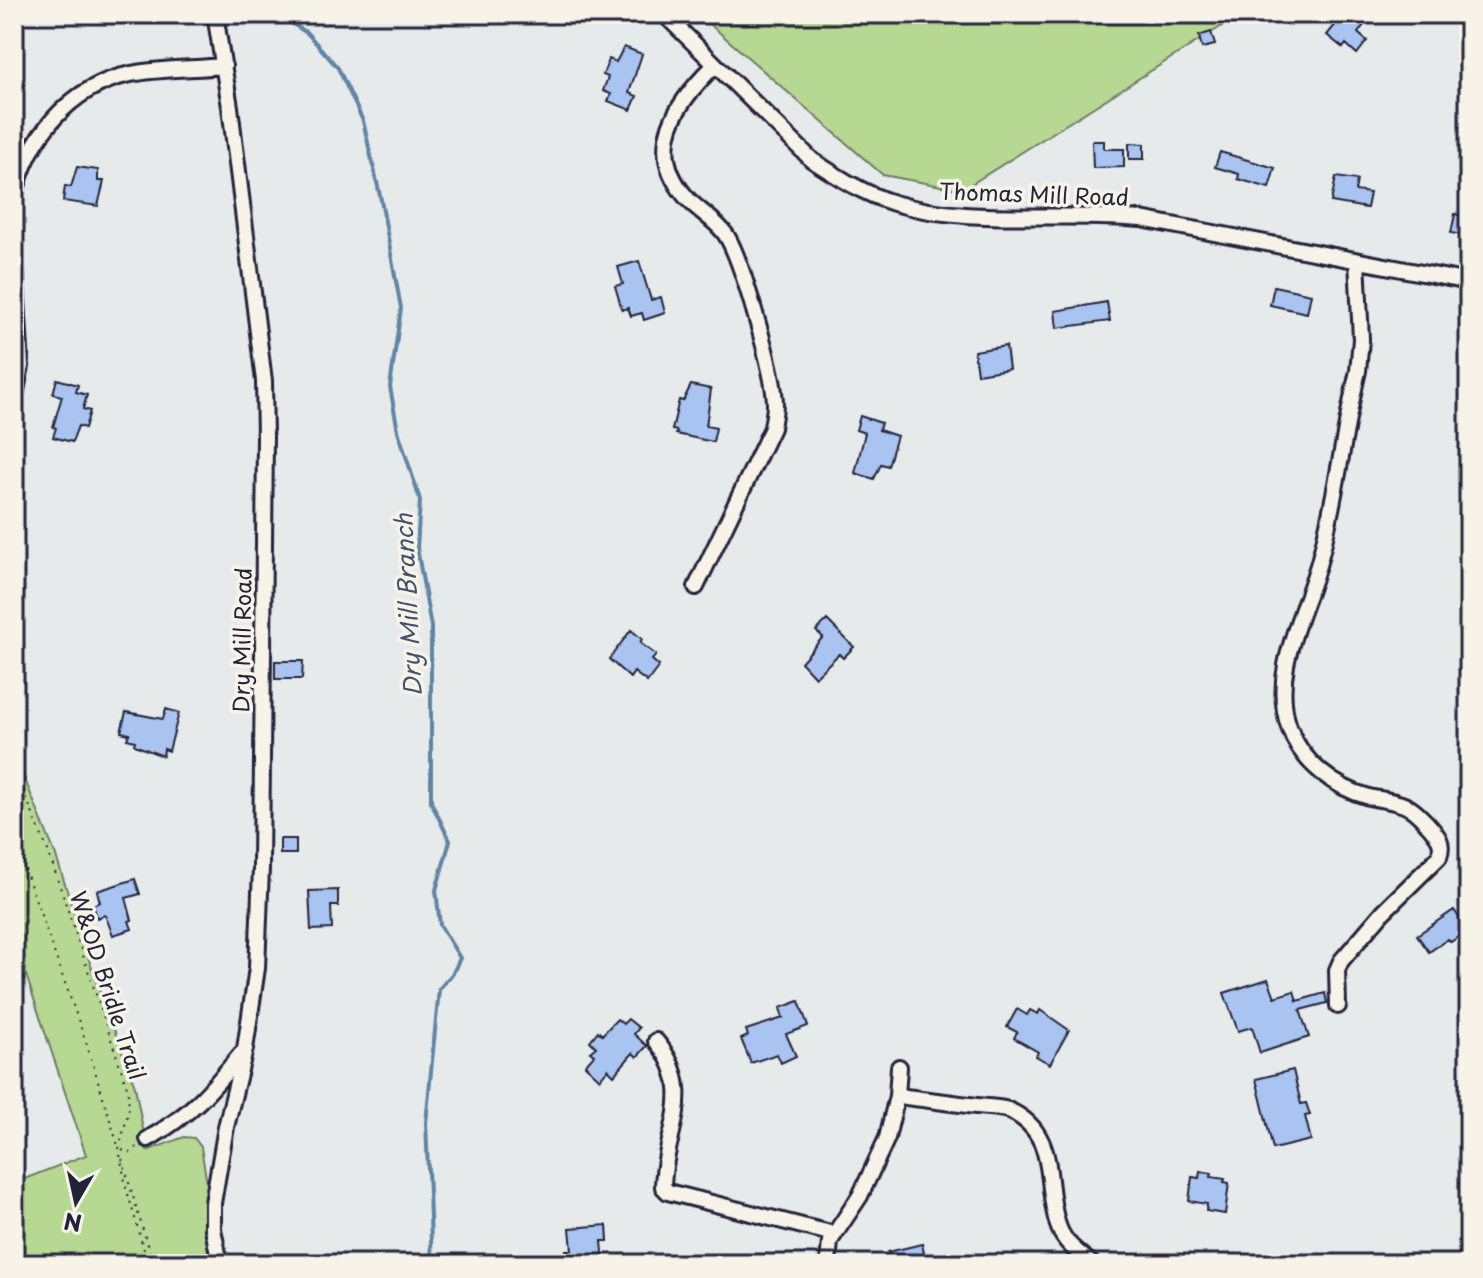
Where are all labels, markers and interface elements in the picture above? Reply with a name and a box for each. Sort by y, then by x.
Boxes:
street label: Thomas Mill Road [939,173,1129,213]
water label: Dry Mill Branch [384,512,430,697]
street label: Dry Mill Road [223,567,259,713]
street label: W&OD Bridle Trail [63,886,155,1084]
north arrow [36,1162,116,1242]
text: N [61,1206,84,1241]

